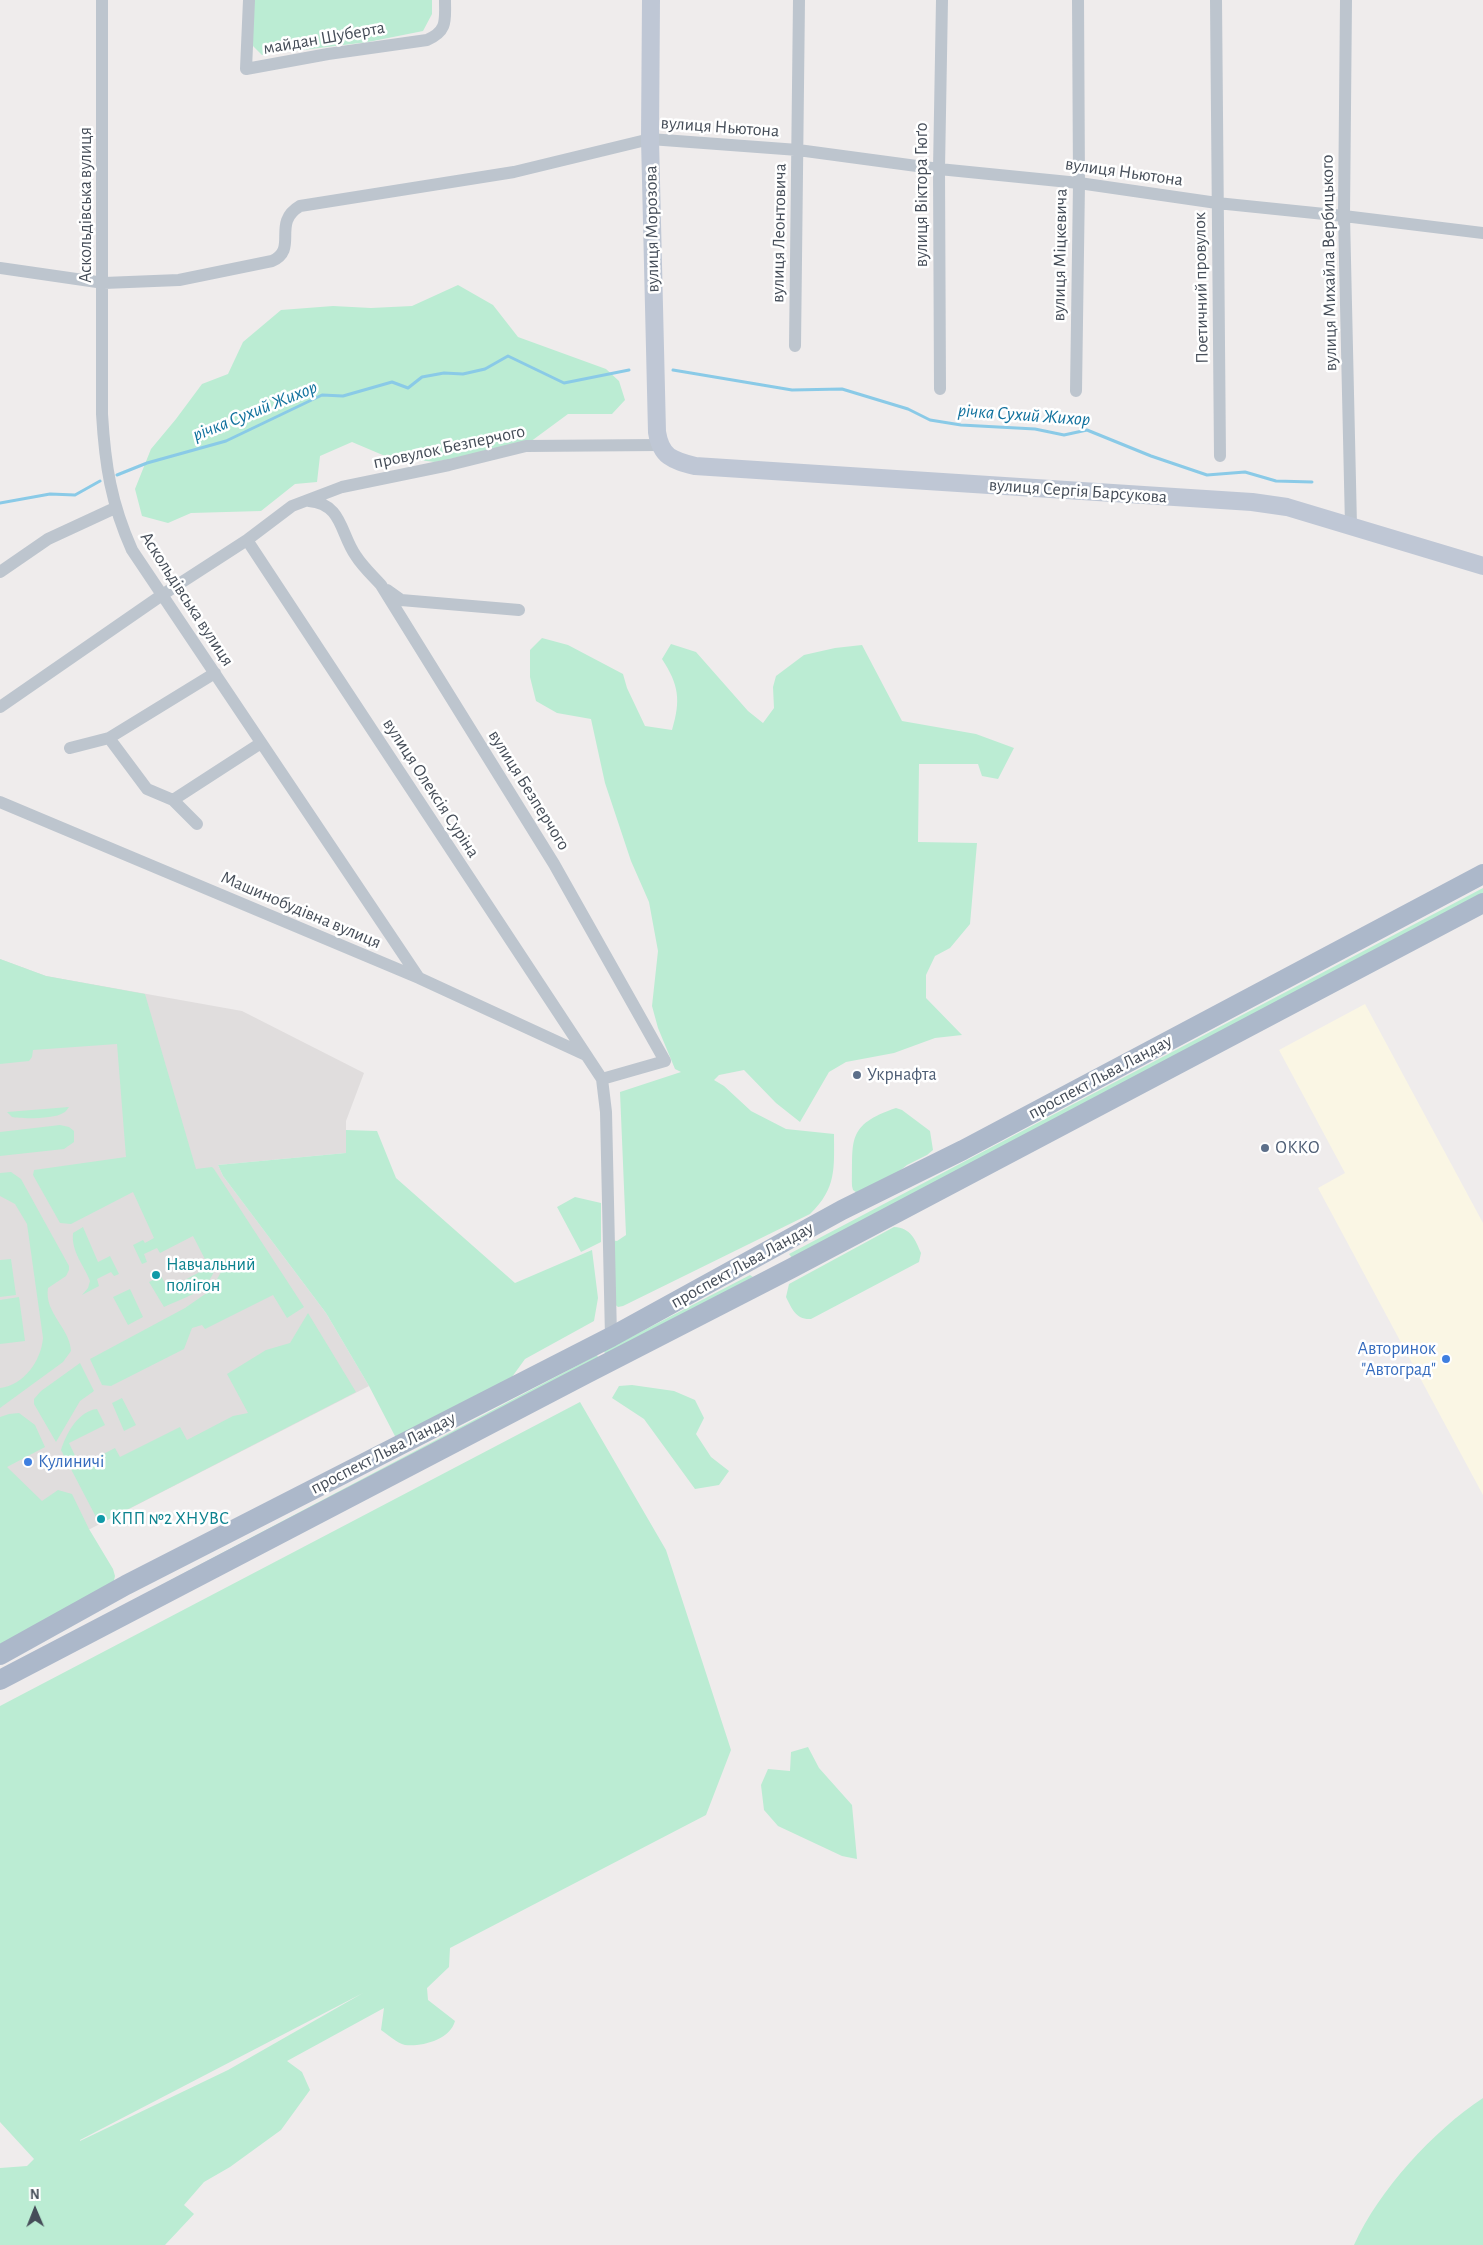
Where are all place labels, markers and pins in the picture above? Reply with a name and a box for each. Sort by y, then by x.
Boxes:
place label: Укрнафта [867,1064,937,1086]
marker: Укрнафта [851,1069,863,1081]
place label: ОККО [1275,1137,1320,1159]
marker: ОККО [1259,1142,1271,1154]
place label: Навчальний полігон [166,1254,255,1296]
marker: Навчальний полігон [150,1269,162,1281]
place label: Авторинок "Автоград" [1358,1338,1436,1380]
marker: Авторинок "Автоград" [1440,1353,1452,1365]
place label: Кулиничі [38,1451,104,1473]
marker: Кулиничі [22,1456,34,1468]
place label: КПП №2 ХНУВС [111,1508,229,1530]
marker: КПП №2 ХНУВС [95,1513,107,1525]

